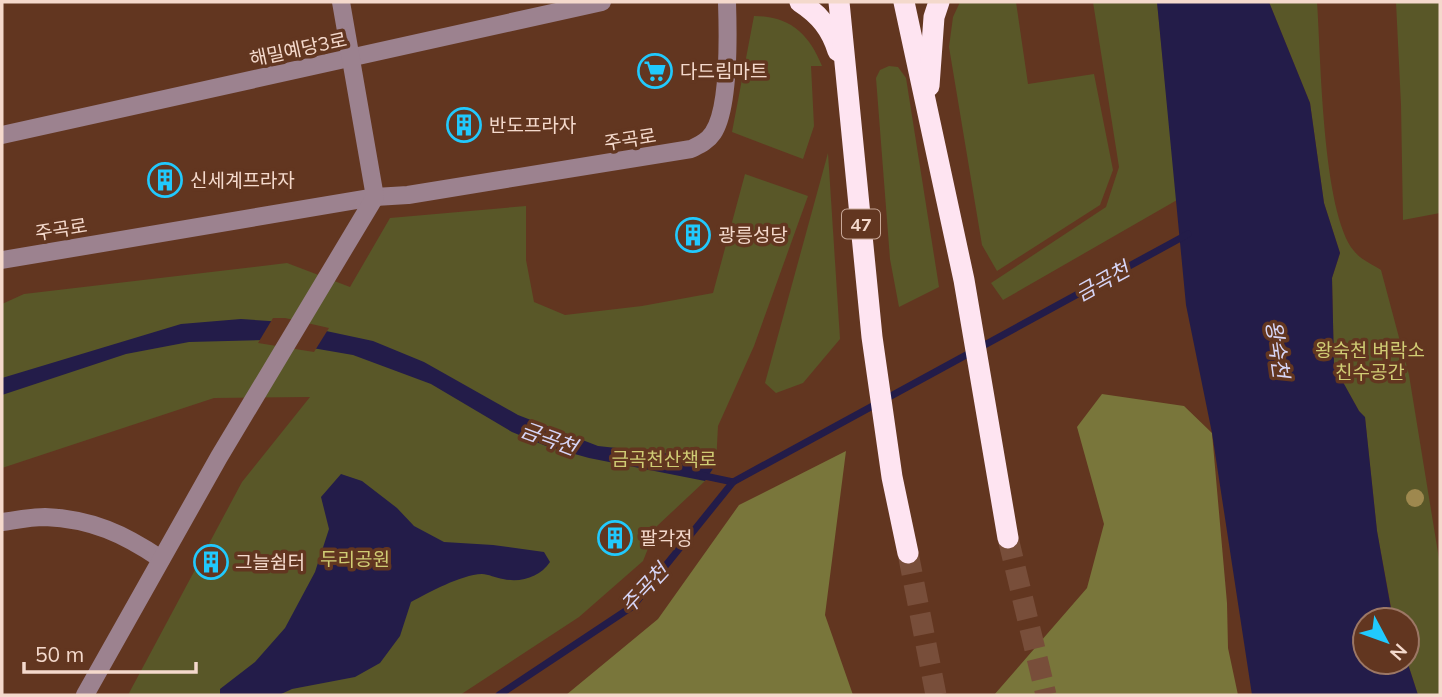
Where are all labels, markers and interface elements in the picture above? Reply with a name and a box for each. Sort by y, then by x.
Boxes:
street label: 해밀예당3로 [247,27,349,71]
supermarket icon: 다드림마트 [636,52,674,90]
place label: 다드림마트 [680,59,767,83]
building icon: 반도프라자 [445,106,483,144]
place label: 반도프라자 [489,113,576,137]
street label: 주곡로 [602,123,658,155]
building icon: 신세계프라자 [146,161,184,199]
place label: 신세계프라자 [190,168,295,192]
road number: 47 [842,210,880,238]
street label: 주곡로 [33,213,89,245]
building icon: 광릉성당 [674,216,712,254]
place label: 광릉성당 [718,223,788,247]
water label: 금곡천 [1070,254,1136,306]
water label: 왕숙천 [1261,318,1295,382]
park label: 왕숙천 벼락소 친수공간 [1315,338,1425,384]
water label: 금곡천 [517,416,583,461]
park label: 금곡천산책로 [612,447,716,471]
building icon: 팔각정 [596,519,634,557]
place label: 팔각정 [640,526,692,550]
building icon: 그늘쉼터 [192,543,230,581]
park label: 두리공원 [320,547,390,571]
place label: 그늘쉼터 [235,550,305,574]
water label: 주곡천 [615,556,675,618]
north arrow [1351,606,1421,676]
scale bar [24,630,196,674]
text: N [1385,639,1413,665]
text: 50 m [35,641,84,667]

